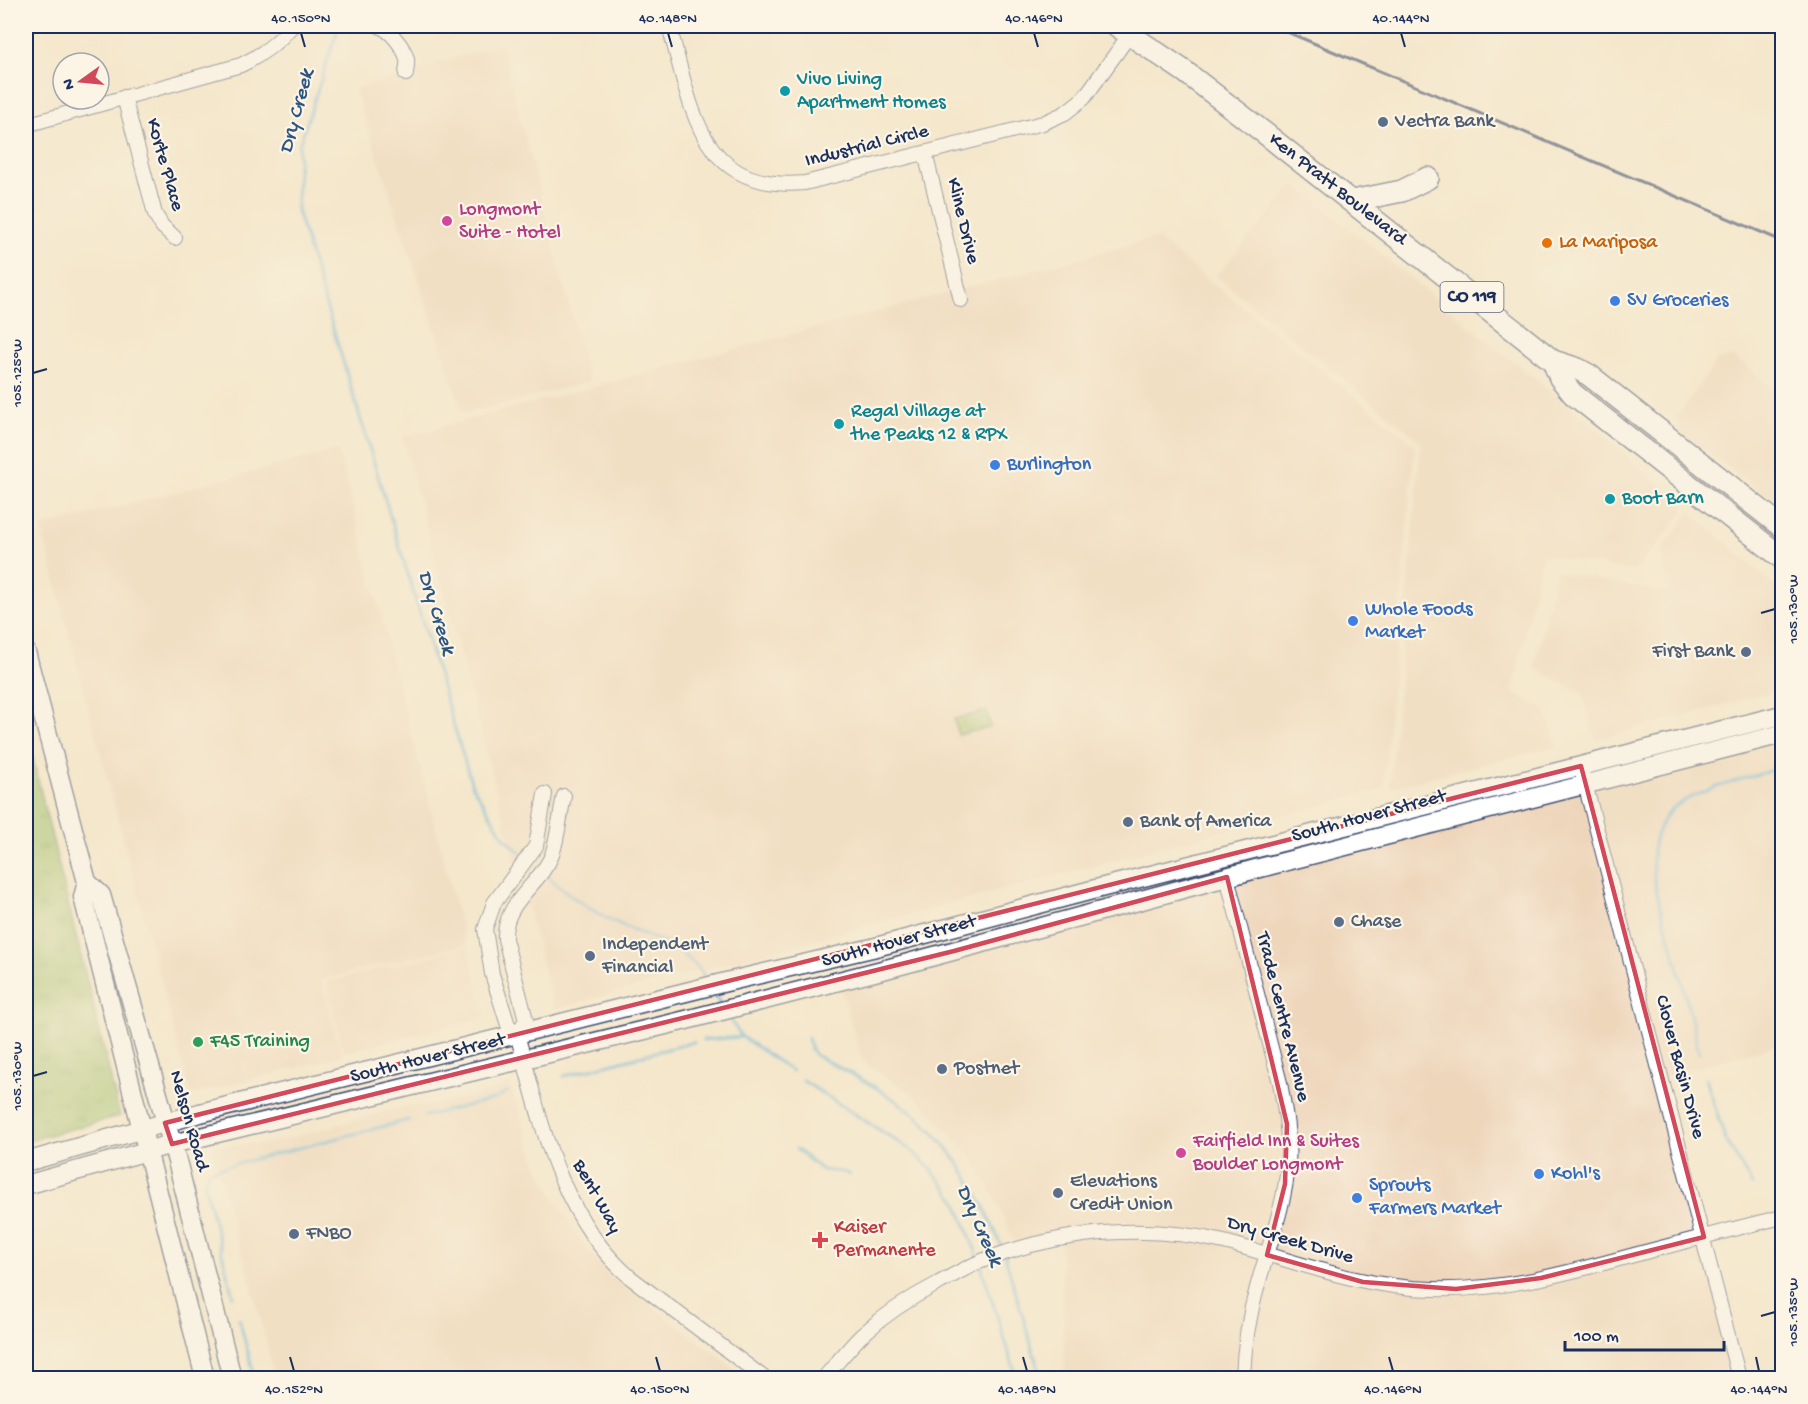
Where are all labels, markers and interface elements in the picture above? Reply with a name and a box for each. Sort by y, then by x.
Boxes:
text: 40.150°N [271,10,331,28]
text: 40.148°N [639,10,697,28]
text: 40.146°N [1005,10,1063,28]
text: 40.144°N [1372,10,1430,28]
north arrow [51,51,111,111]
water label: Dry Creek [275,65,322,157]
place label: Vivo Living Apartment Homes [796,69,946,115]
text: N [59,76,80,91]
marker: Vivo Living Apartment Homes [778,84,792,98]
place label: Vectra Bank [1394,111,1496,134]
marker: Vectra Bank [1376,115,1390,129]
street label: Korte Place [140,116,188,215]
street label: Industrial Circle [803,120,932,173]
street label: Ken Pratt Boulevard [1263,129,1413,253]
street label: Kline Drive [940,176,984,267]
place label: Longmont Suite - Hotel [459,199,561,245]
marker: Longmont Suite - Hotel [440,214,454,228]
place label: La Mariposa [1559,232,1658,255]
marker: La Mariposa [1540,236,1554,250]
road number: CO 119 [1440,282,1504,312]
place label: SV Groceries [1627,290,1729,313]
marker: SV Groceries [1608,294,1622,308]
text: 105.125°W [9,339,27,408]
place label: Regal Village at the Peaks 12 & RPX [849,401,1009,447]
marker: Regal Village at the Peaks 12 & RPX [832,417,846,431]
place label: Burlington [1006,454,1092,477]
marker: Burlington [988,458,1002,472]
place label: Boot Barn [1621,488,1704,511]
marker: Boot Barn [1603,492,1617,506]
water label: Dry Creek [410,568,460,660]
text: 105.130°W [1785,574,1803,645]
place label: Whole Foods Market [1365,599,1473,645]
marker: Whole Foods Market [1346,614,1360,628]
place label: First Bank [1651,641,1736,664]
marker: First Bank [1739,645,1753,659]
street label: South Hover Street [1289,785,1450,849]
place label: Bank of America [1139,811,1272,834]
marker: Bank of America [1121,815,1135,829]
street label: South Hover Street [819,910,980,974]
place label: Chase [1351,911,1402,934]
marker: Chase [1332,915,1346,929]
street label: Trade Centre Avenue [1250,929,1314,1105]
place label: Independent Financial [601,934,710,980]
marker: Independent Financial [583,949,597,963]
street label: Clover Basin Drive [1649,993,1709,1142]
street label: South Hover Street [348,1028,510,1089]
place label: F45 Training [209,1031,310,1054]
marker: F45 Training [191,1035,205,1049]
text: 105.130°W [9,1041,27,1112]
place label: Postnet [953,1058,1021,1081]
marker: Postnet [935,1062,949,1076]
street label: Nelson Road [163,1068,214,1176]
place label: Fairfield Inn & Suites Boulder Longmont [1192,1131,1359,1177]
marker: Fairfield Inn & Suites Boulder Longmont [1174,1146,1188,1160]
street label: Bent Way [566,1155,626,1238]
place label: Kohl's [1551,1163,1601,1186]
marker: Kohl's [1532,1167,1546,1181]
place label: Elevations Credit Union [1070,1171,1173,1217]
place label: Sprouts Farmers Market [1368,1175,1502,1221]
water label: Dry Creek [949,1181,1008,1273]
marker: Elevations Credit Union [1051,1186,1065,1200]
marker: Sprouts Farmers Market [1350,1191,1364,1205]
street label: Dry Creek Drive [1222,1211,1357,1270]
place label: Kaiser Permanente [833,1217,936,1263]
place label: FNBO [305,1223,352,1246]
marker: FNBO [287,1227,301,1241]
marker: Kaiser Permanente [811,1231,829,1249]
text: 105.135°W [1785,1278,1803,1347]
scale bar [1565,1314,1724,1352]
text: 100 m [1573,1327,1619,1348]
text: 40.152°N [265,1381,323,1399]
text: 40.150°N [630,1381,690,1399]
text: 40.148°N [998,1381,1056,1399]
text: 40.146°N [1364,1381,1422,1399]
text: 40.144°N [1730,1381,1788,1399]

